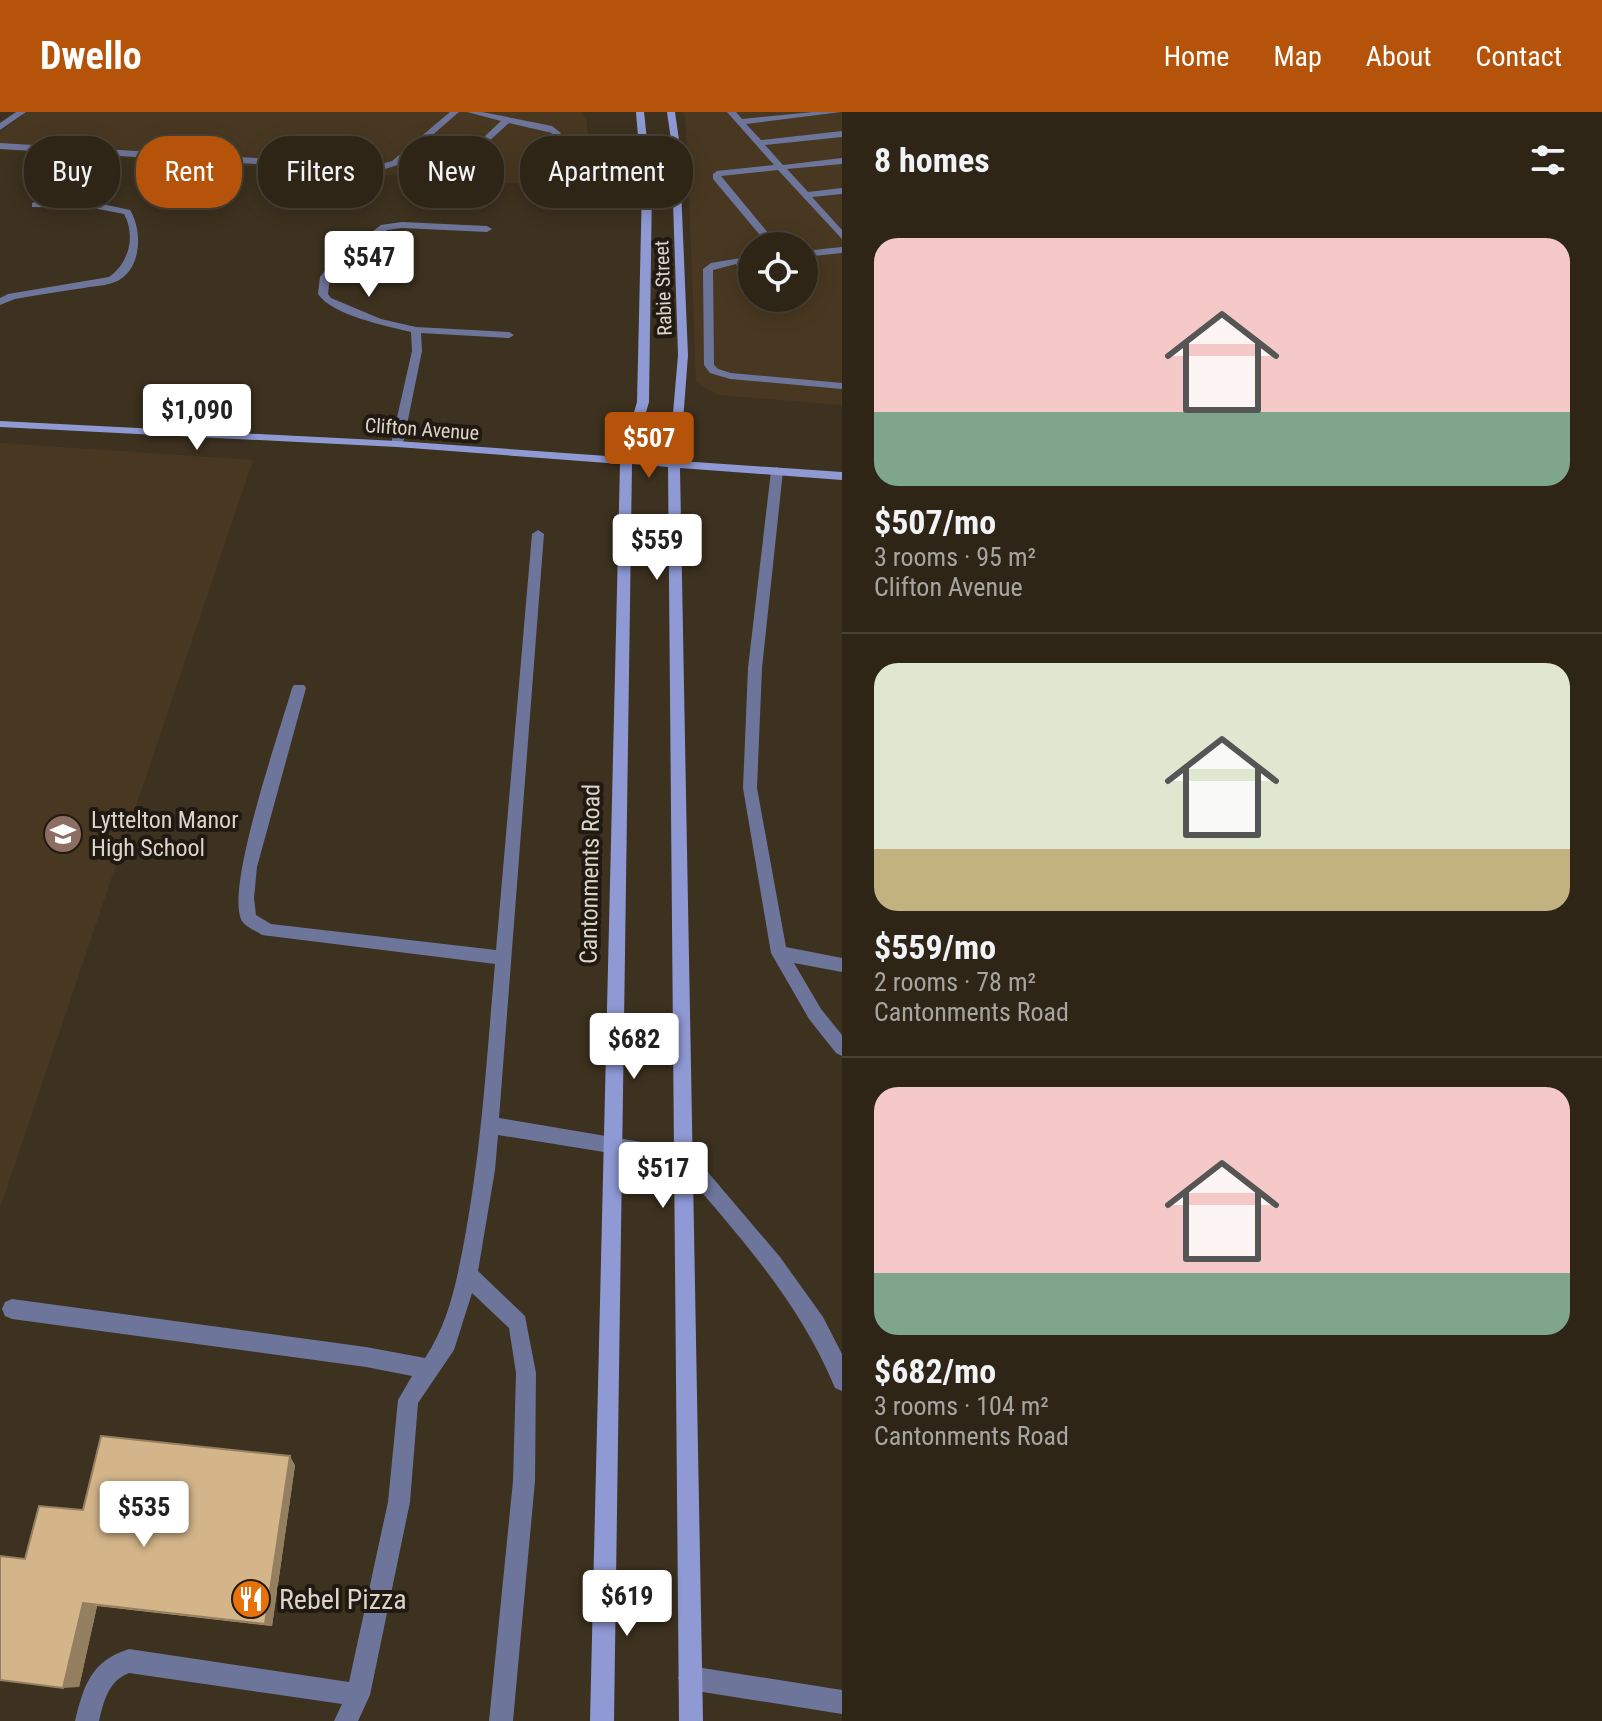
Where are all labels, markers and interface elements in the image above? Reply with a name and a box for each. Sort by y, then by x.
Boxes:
text: Dwello [40,34,142,78]
text: Home [1164,40,1229,73]
text: Map [1273,40,1322,73]
text: About [1366,40,1432,73]
text: Contact [1476,40,1562,73]
chip: Buy [24,136,120,208]
chip: Rent [136,136,242,208]
chip: Filters [258,136,383,208]
chip: New [399,136,504,208]
chip: Apartment [520,136,693,208]
icon: filters [1526,138,1570,182]
text: 8 homes [874,140,990,180]
pin: $547 [322,231,416,299]
map controls [738,232,818,312]
button: locate [738,232,818,312]
street label: Rabie Street [649,240,677,336]
text: $547 [343,242,395,272]
icon: home [1150,290,1294,434]
pin: $1,090 [132,384,262,452]
text: $1,090 [161,395,233,425]
pin: $507 [602,412,696,480]
street label: Clifton Avenue [364,413,480,445]
text: $507 [623,423,675,453]
text: $507/mo [874,502,996,542]
pin: $559 [610,514,704,582]
text: $559 [631,525,683,555]
text: 3 rooms · 95 m² [874,542,1036,572]
text: Clifton Avenue [874,572,1023,602]
icon: home [1150,715,1294,859]
street label: Cantonments Road [574,784,606,964]
place label: Lyttelton Manor High School [91,806,238,862]
school or university icon: Lyttelton Manor High School [42,813,84,855]
text: $559/mo [874,927,996,967]
text: 2 rooms · 78 m² [874,967,1036,997]
text: Cantonments Road [874,997,1069,1027]
pin: $682 [587,1013,681,1081]
text: $682 [608,1024,660,1054]
icon: home [1150,1139,1294,1283]
pin: $517 [616,1142,710,1210]
text: $517 [637,1153,689,1183]
text: $682/mo [874,1351,996,1391]
text: 3 rooms · 104 m² [874,1391,1049,1421]
text: Cantonments Road [874,1421,1069,1451]
pin: $535 [97,1481,191,1549]
text: $535 [118,1492,170,1522]
pin: $619 [580,1570,674,1638]
restaurant icon: Rebel Pizza [230,1578,272,1620]
text: $619 [601,1581,653,1611]
place label: Rebel Pizza [279,1583,407,1616]

